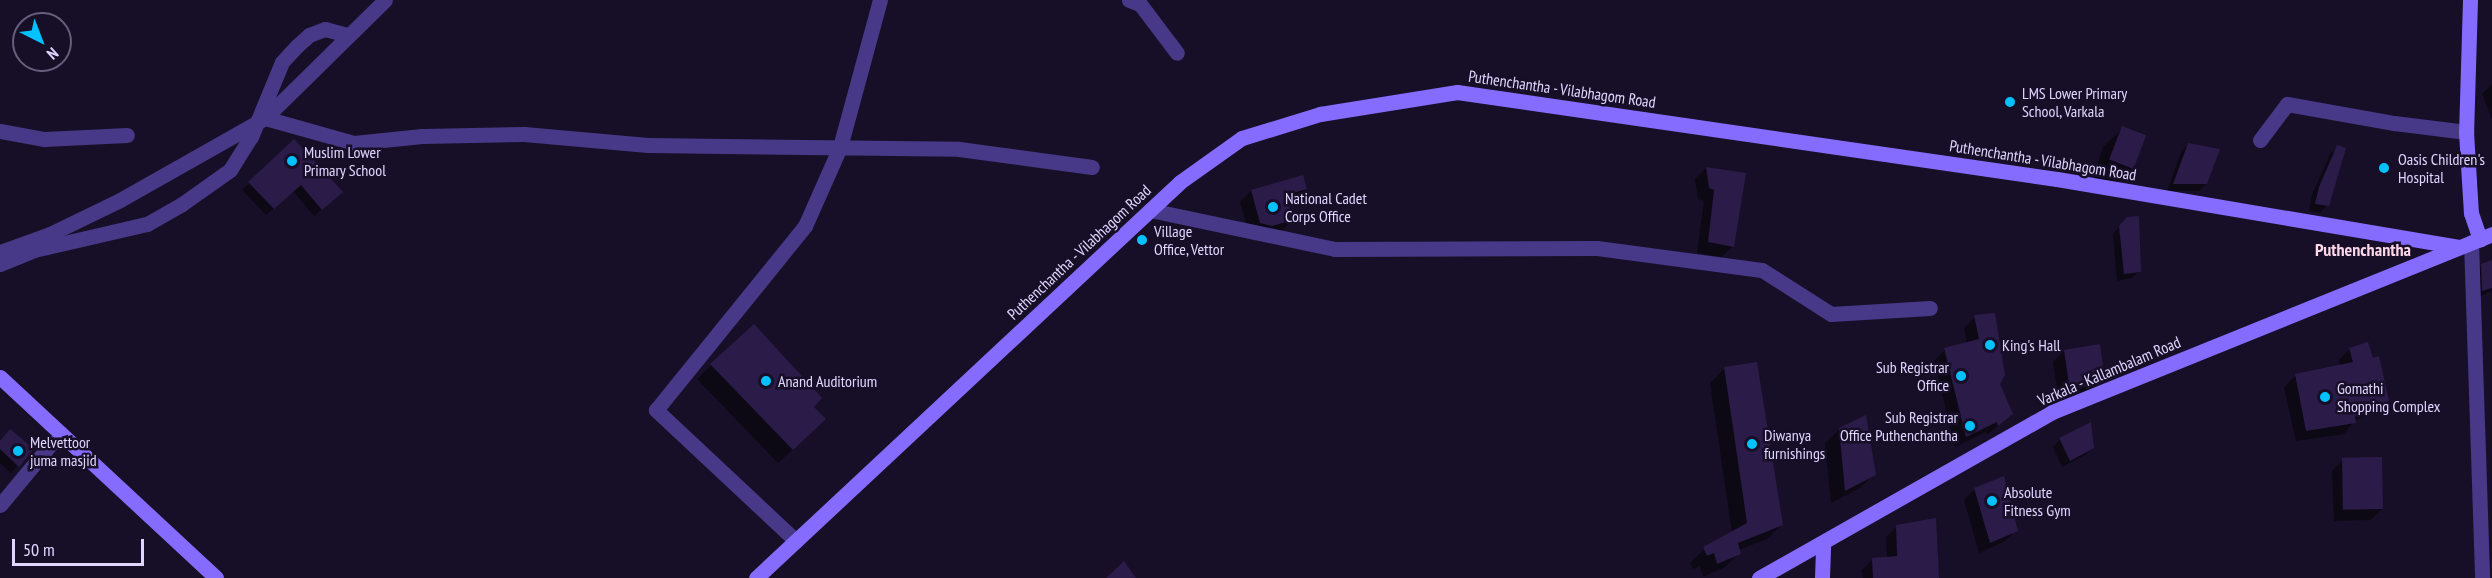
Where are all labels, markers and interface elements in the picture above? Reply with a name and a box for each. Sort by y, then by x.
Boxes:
north arrow [12,12,72,72]
text: N [43,44,63,64]
street label: Puthenchantha - Vilabhagom Road [1466,66,1658,112]
place label: LMS Lower Primary School, Varkala [2022,83,2127,121]
marker: LMS Lower Primary School, Varkala [2003,95,2017,109]
street label: Puthenchantha - Vilabhagom Road [1947,136,2139,184]
place label: Muslim Lower Primary School [304,142,386,180]
place label: Oasis Children's Hospital [2398,149,2485,187]
marker: Muslim Lower Primary School [285,154,299,168]
marker: Oasis Children's Hospital [2375,159,2393,177]
street label: Puthenchantha - Vilabhagom Road [1003,180,1155,324]
place label: National Cadet Corps Office [1285,188,1367,226]
marker: National Cadet Corps Office [1266,200,1280,214]
place label: Village Office, Vettor [1154,221,1225,259]
marker: Village Office, Vettor [1135,233,1149,247]
district label: Puthenchantha [2315,239,2411,261]
street label: Varkala - Kallambalam Road [2034,332,2184,410]
place label: King's Hall [2002,335,2061,355]
marker: King's Hall [1983,338,1997,352]
place label: Sub Registrar Office [1876,357,1949,395]
marker: Sub Registrar Office [1954,369,1968,383]
place label: Anand Auditorium [778,371,878,391]
marker: Anand Auditorium [759,374,773,388]
place label: Gomathi Shopping Complex [2337,378,2440,416]
marker: Gomathi Shopping Complex [2318,390,2332,404]
place label: Sub Registrar Office Puthenchantha [1840,407,1958,445]
marker: Sub Registrar Office Puthenchantha [1963,419,1977,433]
place label: Diwanya furnishings [1764,425,1825,463]
place label: Melvettoor juma masjid [30,432,97,470]
marker: Diwanya furnishings [1745,437,1759,451]
marker: Melvettoor juma masjid [11,444,25,458]
place label: Absolute Fitness Gym [2004,482,2071,520]
marker: Absolute Fitness Gym [1985,494,1999,508]
scale bar [15,527,147,565]
text: 50 m [23,538,55,561]

